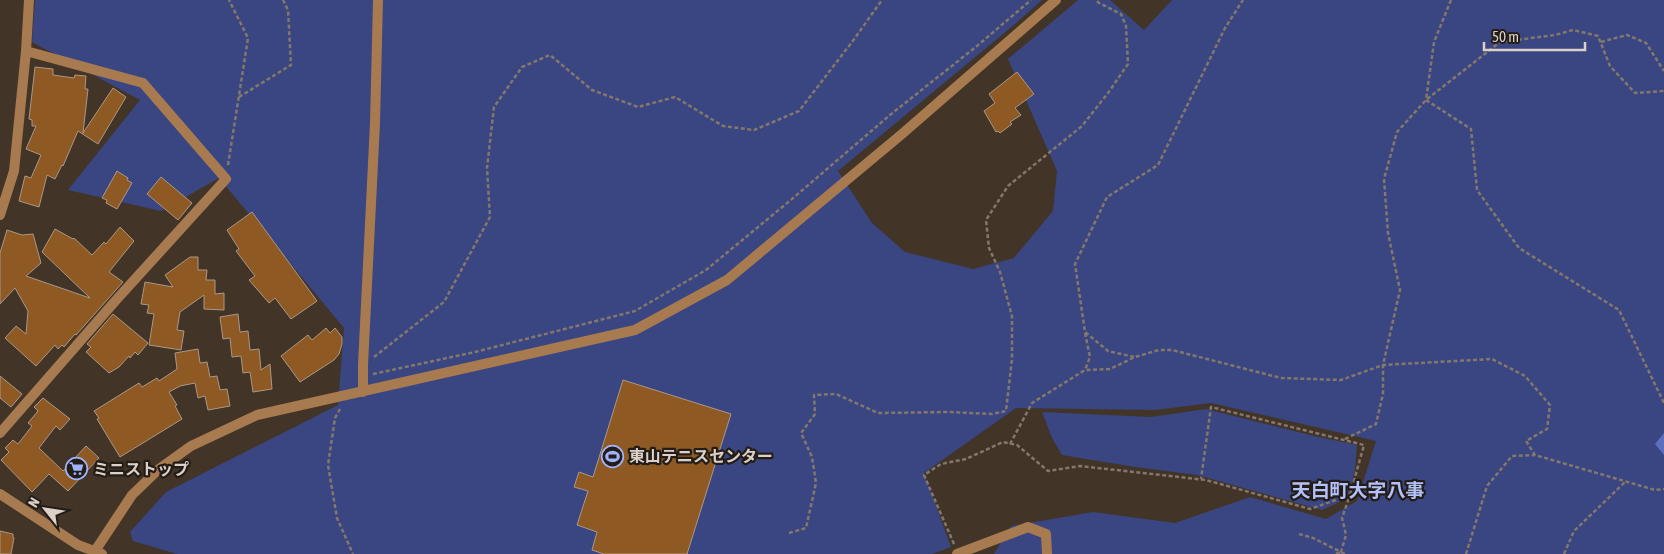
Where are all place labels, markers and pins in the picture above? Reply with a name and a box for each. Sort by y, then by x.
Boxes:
sports icon: 東山テニスセンター [601,444,625,468]
place label: 東山テニスセンター [629,447,773,465]
supermarket icon: ミニストップ [65,457,89,481]
place label: ミニストップ [93,460,189,478]

